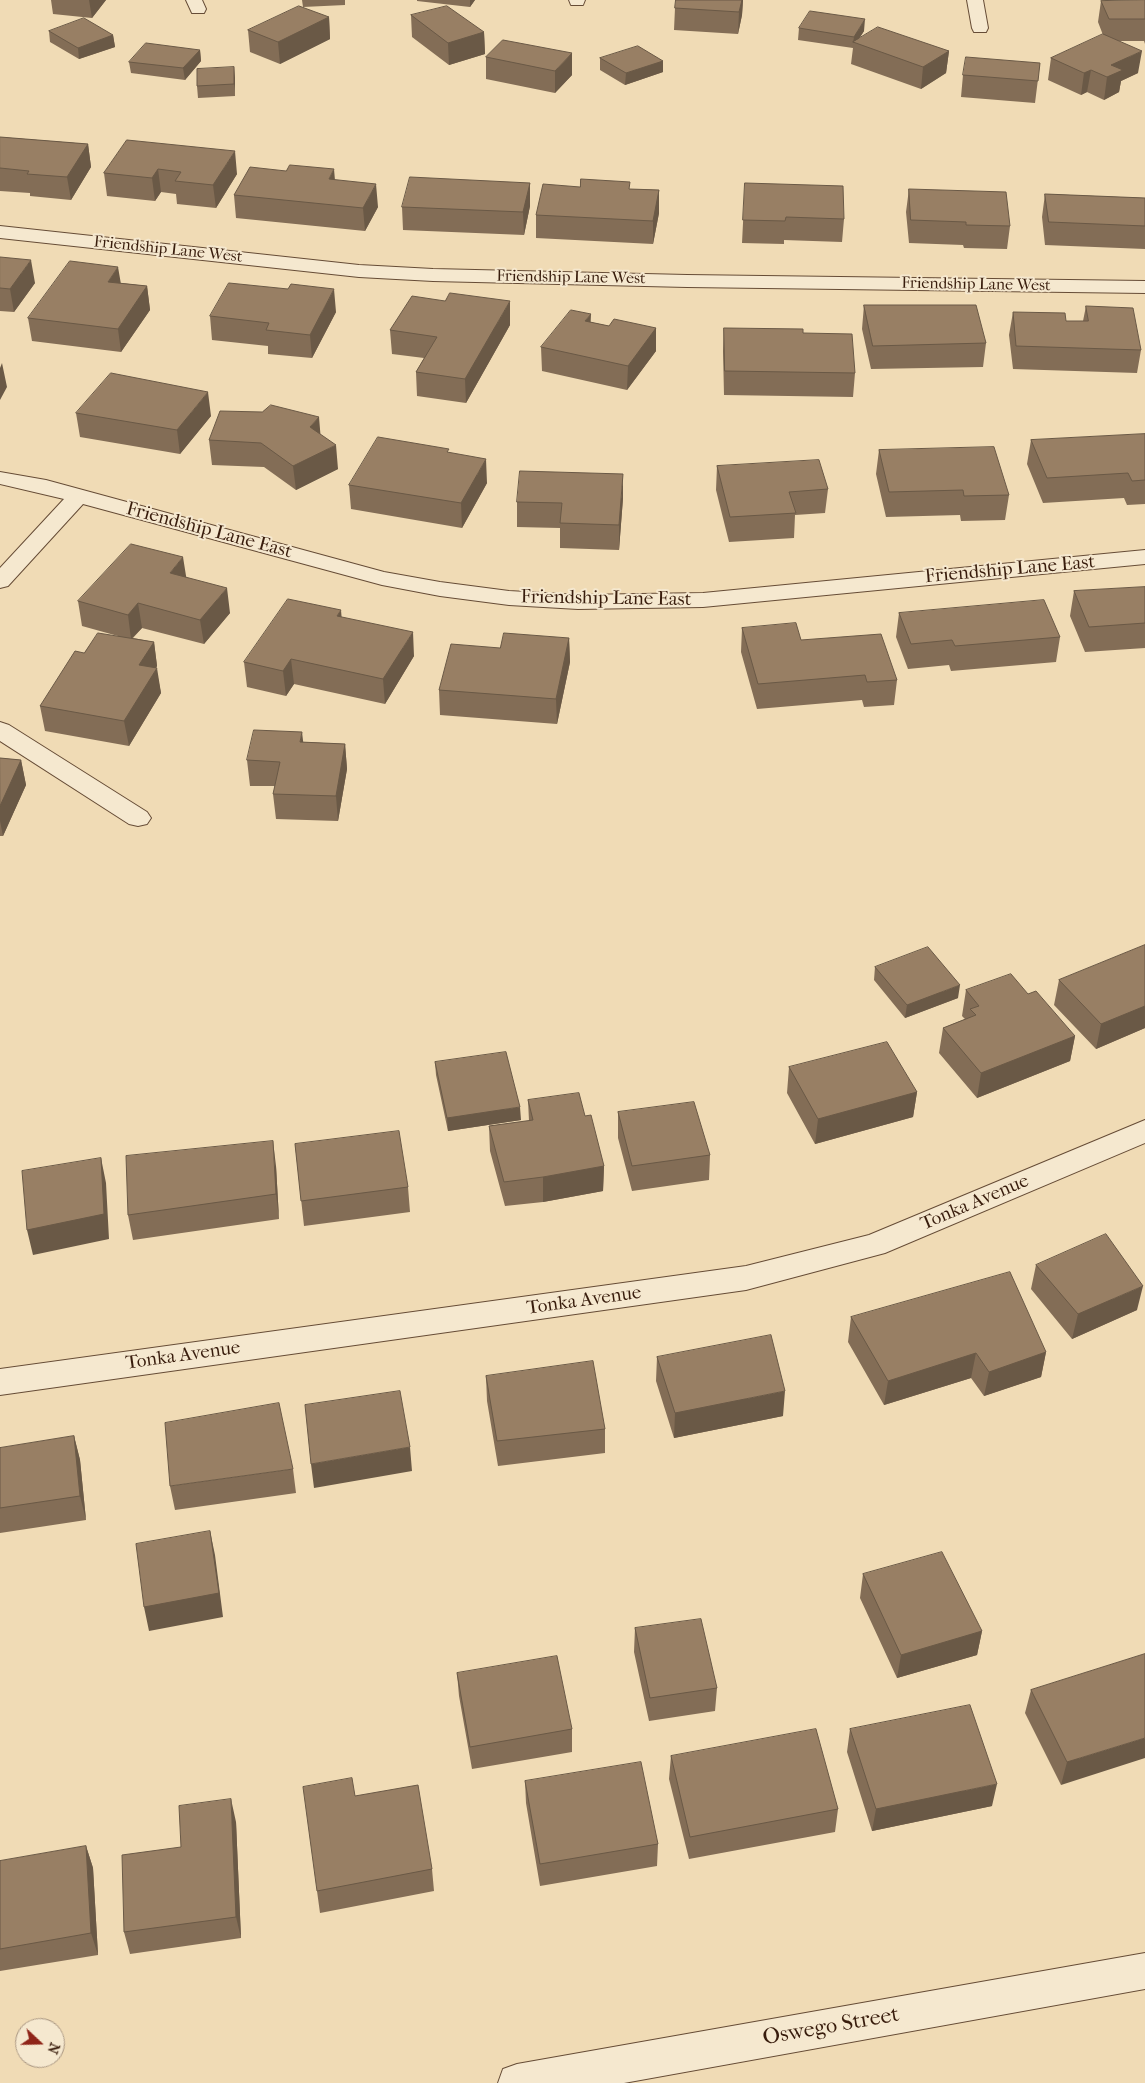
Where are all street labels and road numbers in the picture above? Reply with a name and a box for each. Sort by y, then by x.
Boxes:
street label: Friendship Lane West [93,233,243,267]
street label: Friendship Lane West [496,267,646,289]
street label: Friendship Lane West [901,274,1051,296]
street label: Friendship Lane East [124,498,294,564]
street label: Friendship Lane East [924,551,1096,589]
street label: Friendship Lane East [520,586,692,612]
street label: Tonka Avenue [917,1170,1033,1236]
street label: Tonka Avenue [525,1282,643,1320]
street label: Tonka Avenue [124,1337,242,1375]
street label: Oswego Street [761,2002,901,2052]

